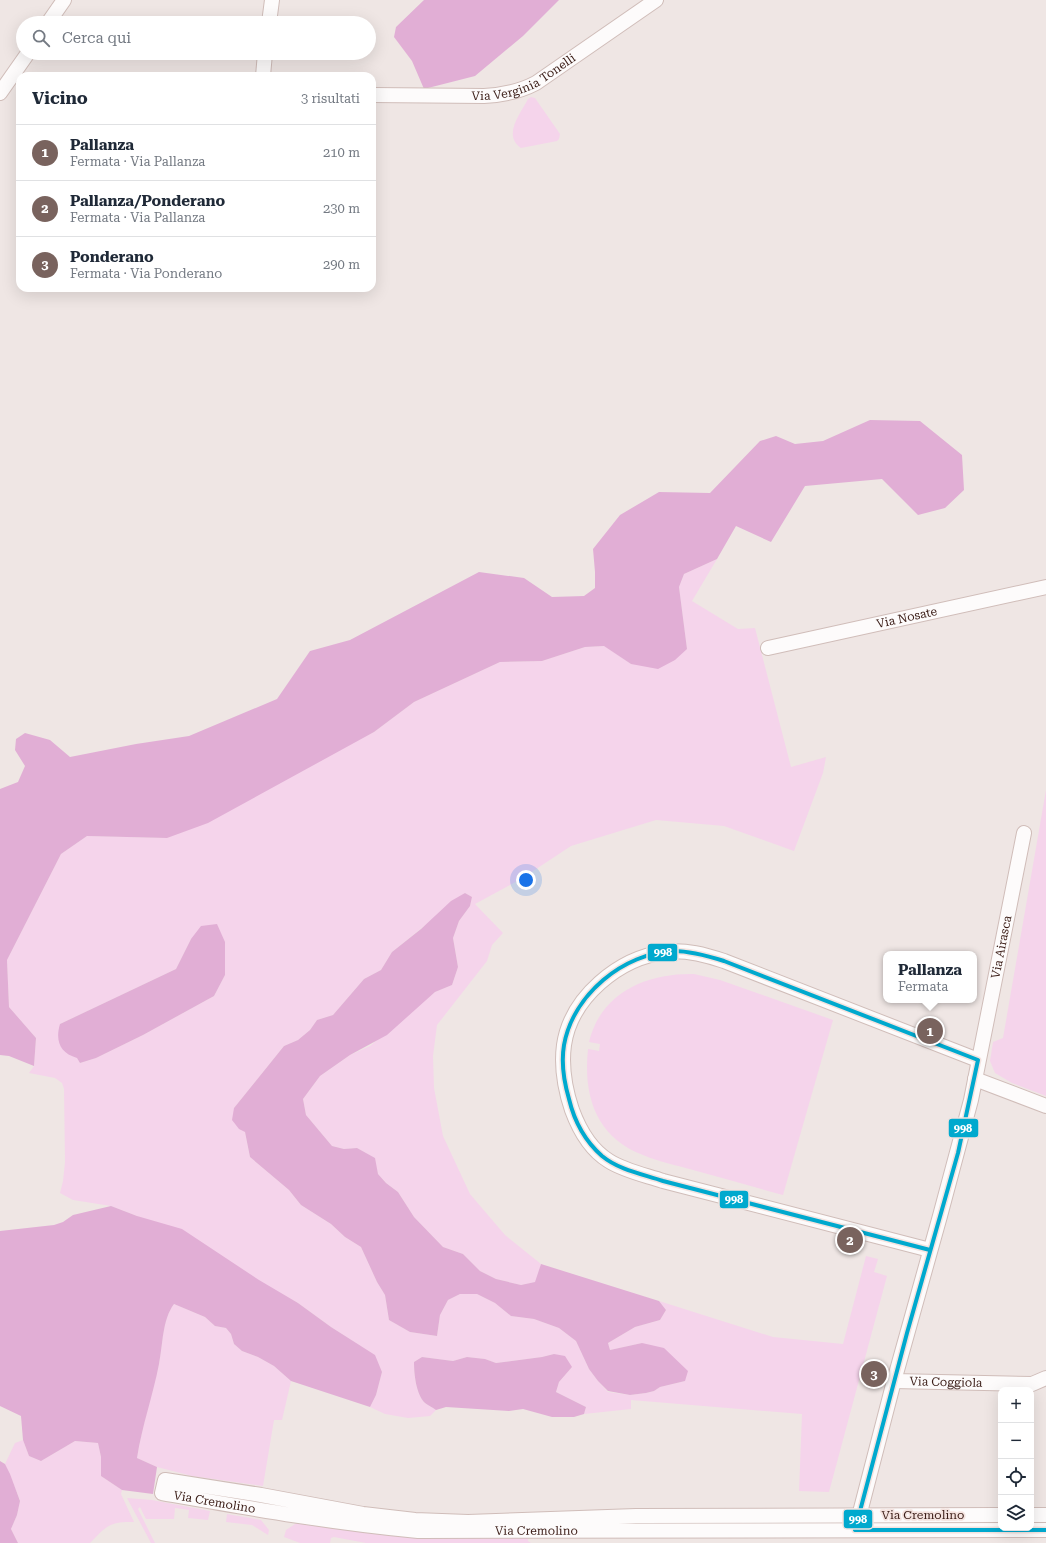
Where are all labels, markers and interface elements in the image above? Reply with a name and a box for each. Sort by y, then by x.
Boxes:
search box [16,16,376,60]
icon: search [30,27,52,49]
text: Cerca qui [62,29,131,47]
street label: Via Verginia Tonelli [472,51,578,103]
text: Vicino [32,88,88,108]
text: 3 risultati [301,91,360,106]
text: Pallanza [70,136,134,154]
text: 1 [41,145,49,160]
text: 210 m [323,145,360,160]
text: Fermata · Via Pallanza [70,154,205,169]
text: Pallanza/Ponderano [70,192,225,210]
text: 2 [41,201,49,216]
text: 230 m [323,201,360,216]
text: Fermata · Via Pallanza [70,210,205,225]
text: Ponderano [70,248,154,266]
text: 3 [41,257,49,272]
text: 290 m [323,257,360,272]
text: Fermata · Via Ponderano [70,266,222,281]
street label: Via Nosate [875,604,939,631]
your location [516,870,536,890]
street label: Via Airasca [988,914,1015,980]
line badge: 998 [647,943,678,962]
text: 998 [654,946,672,959]
popup [883,951,977,1003]
text: Pallanza [898,961,962,979]
text: Fermata [898,979,948,994]
pin: 1 [917,1016,943,1046]
line badge: 998 [948,1118,979,1138]
text: 998 [954,1122,972,1135]
line badge: 998 [719,1190,749,1209]
text: 998 [725,1193,743,1206]
pin: 2 [837,1225,863,1255]
pin: 3 [861,1359,887,1389]
street label: Via Coggiola [909,1374,983,1390]
map controls [998,1387,1034,1531]
button: + [998,1387,1034,1423]
button: − [998,1423,1034,1459]
button: locate [998,1459,1034,1495]
street label: Via Cremolino [172,1488,256,1516]
button: layers [998,1495,1034,1531]
street label: Via Cremolino [882,1508,964,1522]
line badge: 998 [843,1509,873,1529]
text: 998 [849,1513,867,1526]
street label: Via Cremolino [495,1524,578,1538]

